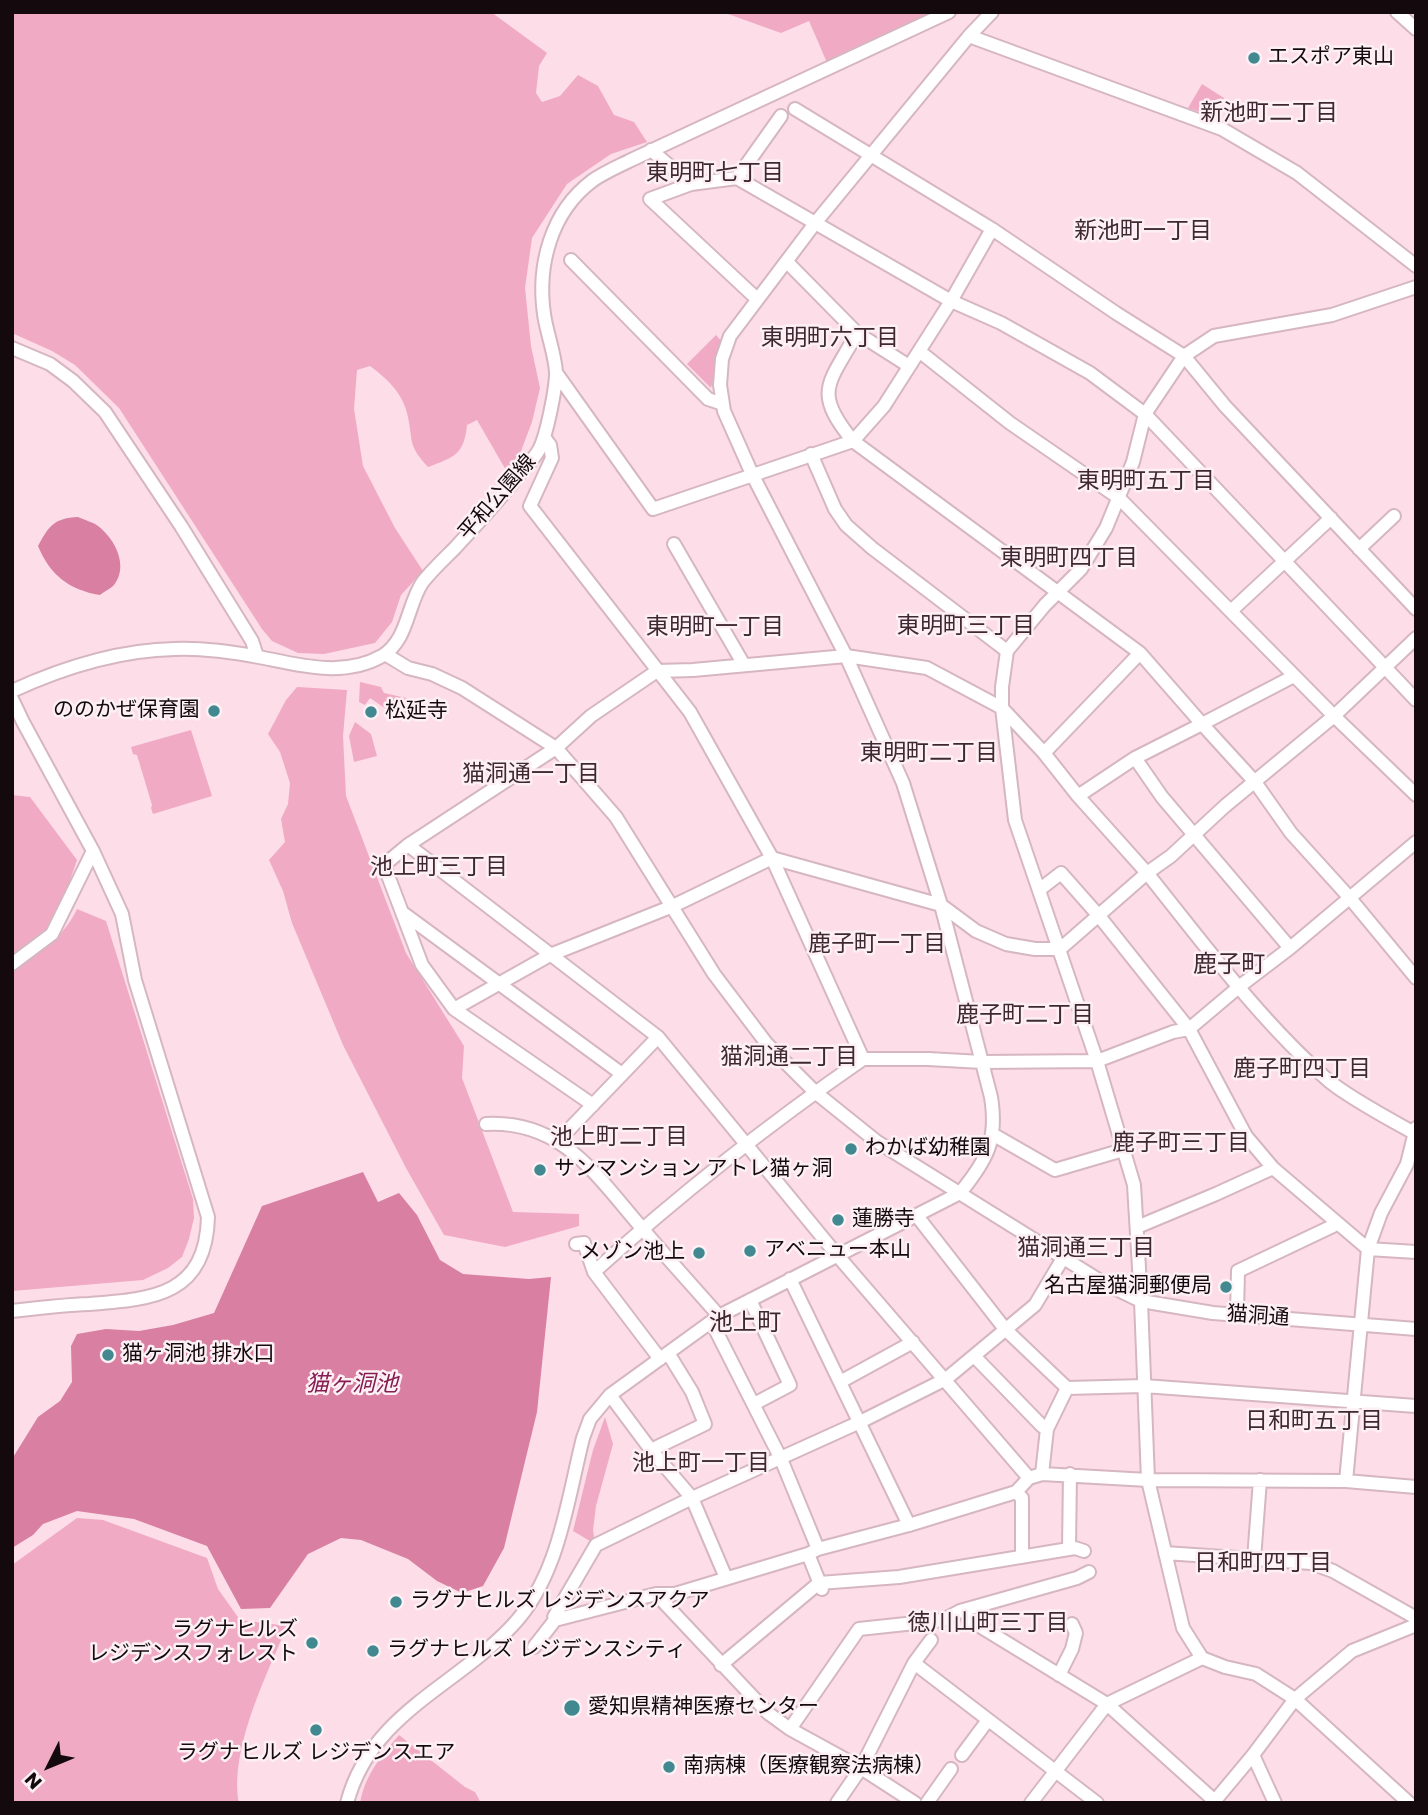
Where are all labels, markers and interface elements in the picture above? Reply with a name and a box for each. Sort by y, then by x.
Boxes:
place label: エスポア東山 [1268,45,1394,71]
marker: エスポア東山 [1246,50,1262,66]
district label: 新池町二丁目 [1200,100,1338,128]
district label: 東明町七丁目 [646,160,784,188]
district label: 新池町一丁目 [1074,218,1212,246]
district label: 東明町六丁目 [761,325,899,353]
street label: 平和公園線 [454,450,542,546]
district label: 東明町五丁目 [1077,468,1215,496]
district label: 東明町四丁目 [1000,545,1138,573]
district label: 東明町三丁目 [897,613,1035,641]
district label: 東明町一丁目 [646,614,784,642]
place label: ののかぜ保育園 [53,698,200,724]
place label: 松延寺 [385,699,448,725]
marker: ののかぜ保育園 [206,703,222,719]
marker: 松延寺 [363,704,379,720]
district label: 東明町二丁目 [860,740,998,768]
district label: 猫洞通一丁目 [462,761,600,789]
district label: 池上町三丁目 [370,854,508,882]
district label: 鹿子町一丁目 [808,931,946,959]
district label: 鹿子町 [1193,952,1265,980]
district label: 鹿子町二丁目 [956,1002,1094,1030]
district label: 猫洞通二丁目 [720,1044,858,1072]
district label: 鹿子町四丁目 [1233,1056,1371,1084]
district label: 池上町二丁目 [550,1124,688,1152]
district label: 鹿子町三丁目 [1112,1130,1250,1158]
place label: わかば幼稚園 [865,1136,991,1162]
marker: わかば幼稚園 [843,1141,859,1157]
place label: サンマンション アトレ猫ヶ洞 [554,1157,833,1183]
marker: サンマンション アトレ猫ヶ洞 [532,1162,548,1178]
place label: 蓮勝寺 [852,1207,915,1233]
marker: 蓮勝寺 [830,1212,846,1228]
district label: 猫洞通三丁目 [1017,1235,1155,1263]
place label: アベニュー本山 [764,1238,911,1264]
place label: メゾン池上 [580,1240,685,1266]
marker: アベニュー本山 [742,1243,758,1259]
marker: メゾン池上 [691,1245,707,1261]
place label: 名古屋猫洞郵便局 [1044,1274,1212,1300]
marker: 名古屋猫洞郵便局 [1218,1279,1234,1295]
street label: 猫洞通 [1226,1302,1290,1332]
district label: 池上町 [709,1310,781,1338]
place label: 猫ヶ洞池 排水口 [122,1342,275,1368]
marker: 猫ヶ洞池 排水口 [100,1347,116,1363]
water label: 猫ヶ洞池 [306,1371,398,1399]
district label: 日和町五丁目 [1245,1408,1383,1436]
district label: 池上町一丁目 [632,1450,770,1478]
district label: 日和町四丁目 [1194,1550,1332,1578]
place label: ラグナヒルズ レジデンスアクア [410,1589,710,1615]
marker: ラグナヒルズ レジデンスアクア [388,1594,404,1610]
district label: 徳川山町三丁目 [908,1610,1068,1638]
place label: ラグナヒルズ レジデンスフォレスト [88,1618,298,1668]
marker: ラグナヒルズ レジデンスフォレスト [304,1635,320,1651]
place label: ラグナヒルズ レジデンスシティ [387,1638,687,1664]
marker: ラグナヒルズ レジデンスシティ [365,1643,381,1659]
place label: 愛知県精神医療センター [588,1695,819,1721]
marker: 愛知県精神医療センター [562,1698,582,1718]
marker: ラグナヒルズ レジデンスエア [308,1722,324,1738]
north arrow [14,1731,84,1801]
place label: ラグナヒルズ レジデンスエア [177,1741,455,1767]
place label: 南病棟（医療観察法病棟） [683,1754,935,1780]
marker: 南病棟（医療観察法病棟） [661,1759,677,1775]
text: N [19,1766,48,1795]

